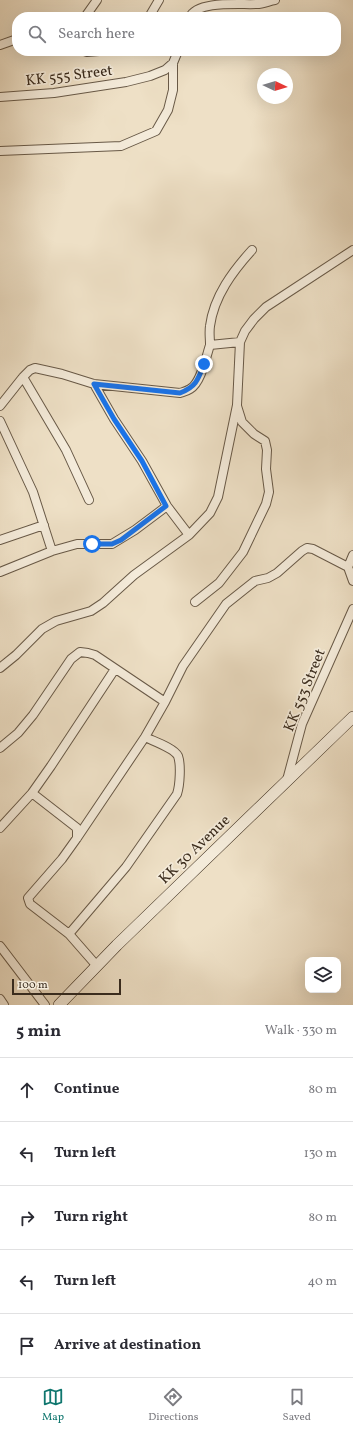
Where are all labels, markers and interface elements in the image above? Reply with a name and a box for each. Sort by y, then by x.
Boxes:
search box [12,12,341,56]
icon: search [26,23,48,45]
text: Search here [58,24,135,45]
street label: KK 555 Street [25,61,114,92]
north arrow [257,68,293,104]
route end [195,355,213,373]
route start [83,535,101,553]
street label: KK 553 Street [279,646,332,735]
street label: KK 30 Avenue [155,811,235,890]
map controls [305,957,341,993]
button: layers [305,957,341,993]
scale bar [12,977,121,996]
text: 100 m [18,978,48,993]
text: 5 min [16,1020,61,1043]
text: Walk · 330 m [265,1022,337,1040]
icon: ahead [16,1079,38,1101]
text: Continue [54,1079,119,1100]
text: 80 m [308,1081,337,1099]
icon: left [16,1143,38,1165]
text: Turn left [54,1143,116,1164]
text: 130 m [304,1145,337,1163]
icon: right [16,1207,38,1229]
text: Turn right [54,1207,128,1228]
text: 80 m [308,1209,337,1227]
icon: left [16,1271,38,1293]
text: Turn left [54,1271,116,1292]
text: 40 m [308,1273,337,1291]
icon: arrive [16,1335,38,1357]
text: Arrive at destination [54,1335,201,1356]
tab: Map [42,1386,64,1425]
tab: Directions [148,1386,199,1425]
tab: Saved [283,1386,311,1425]

